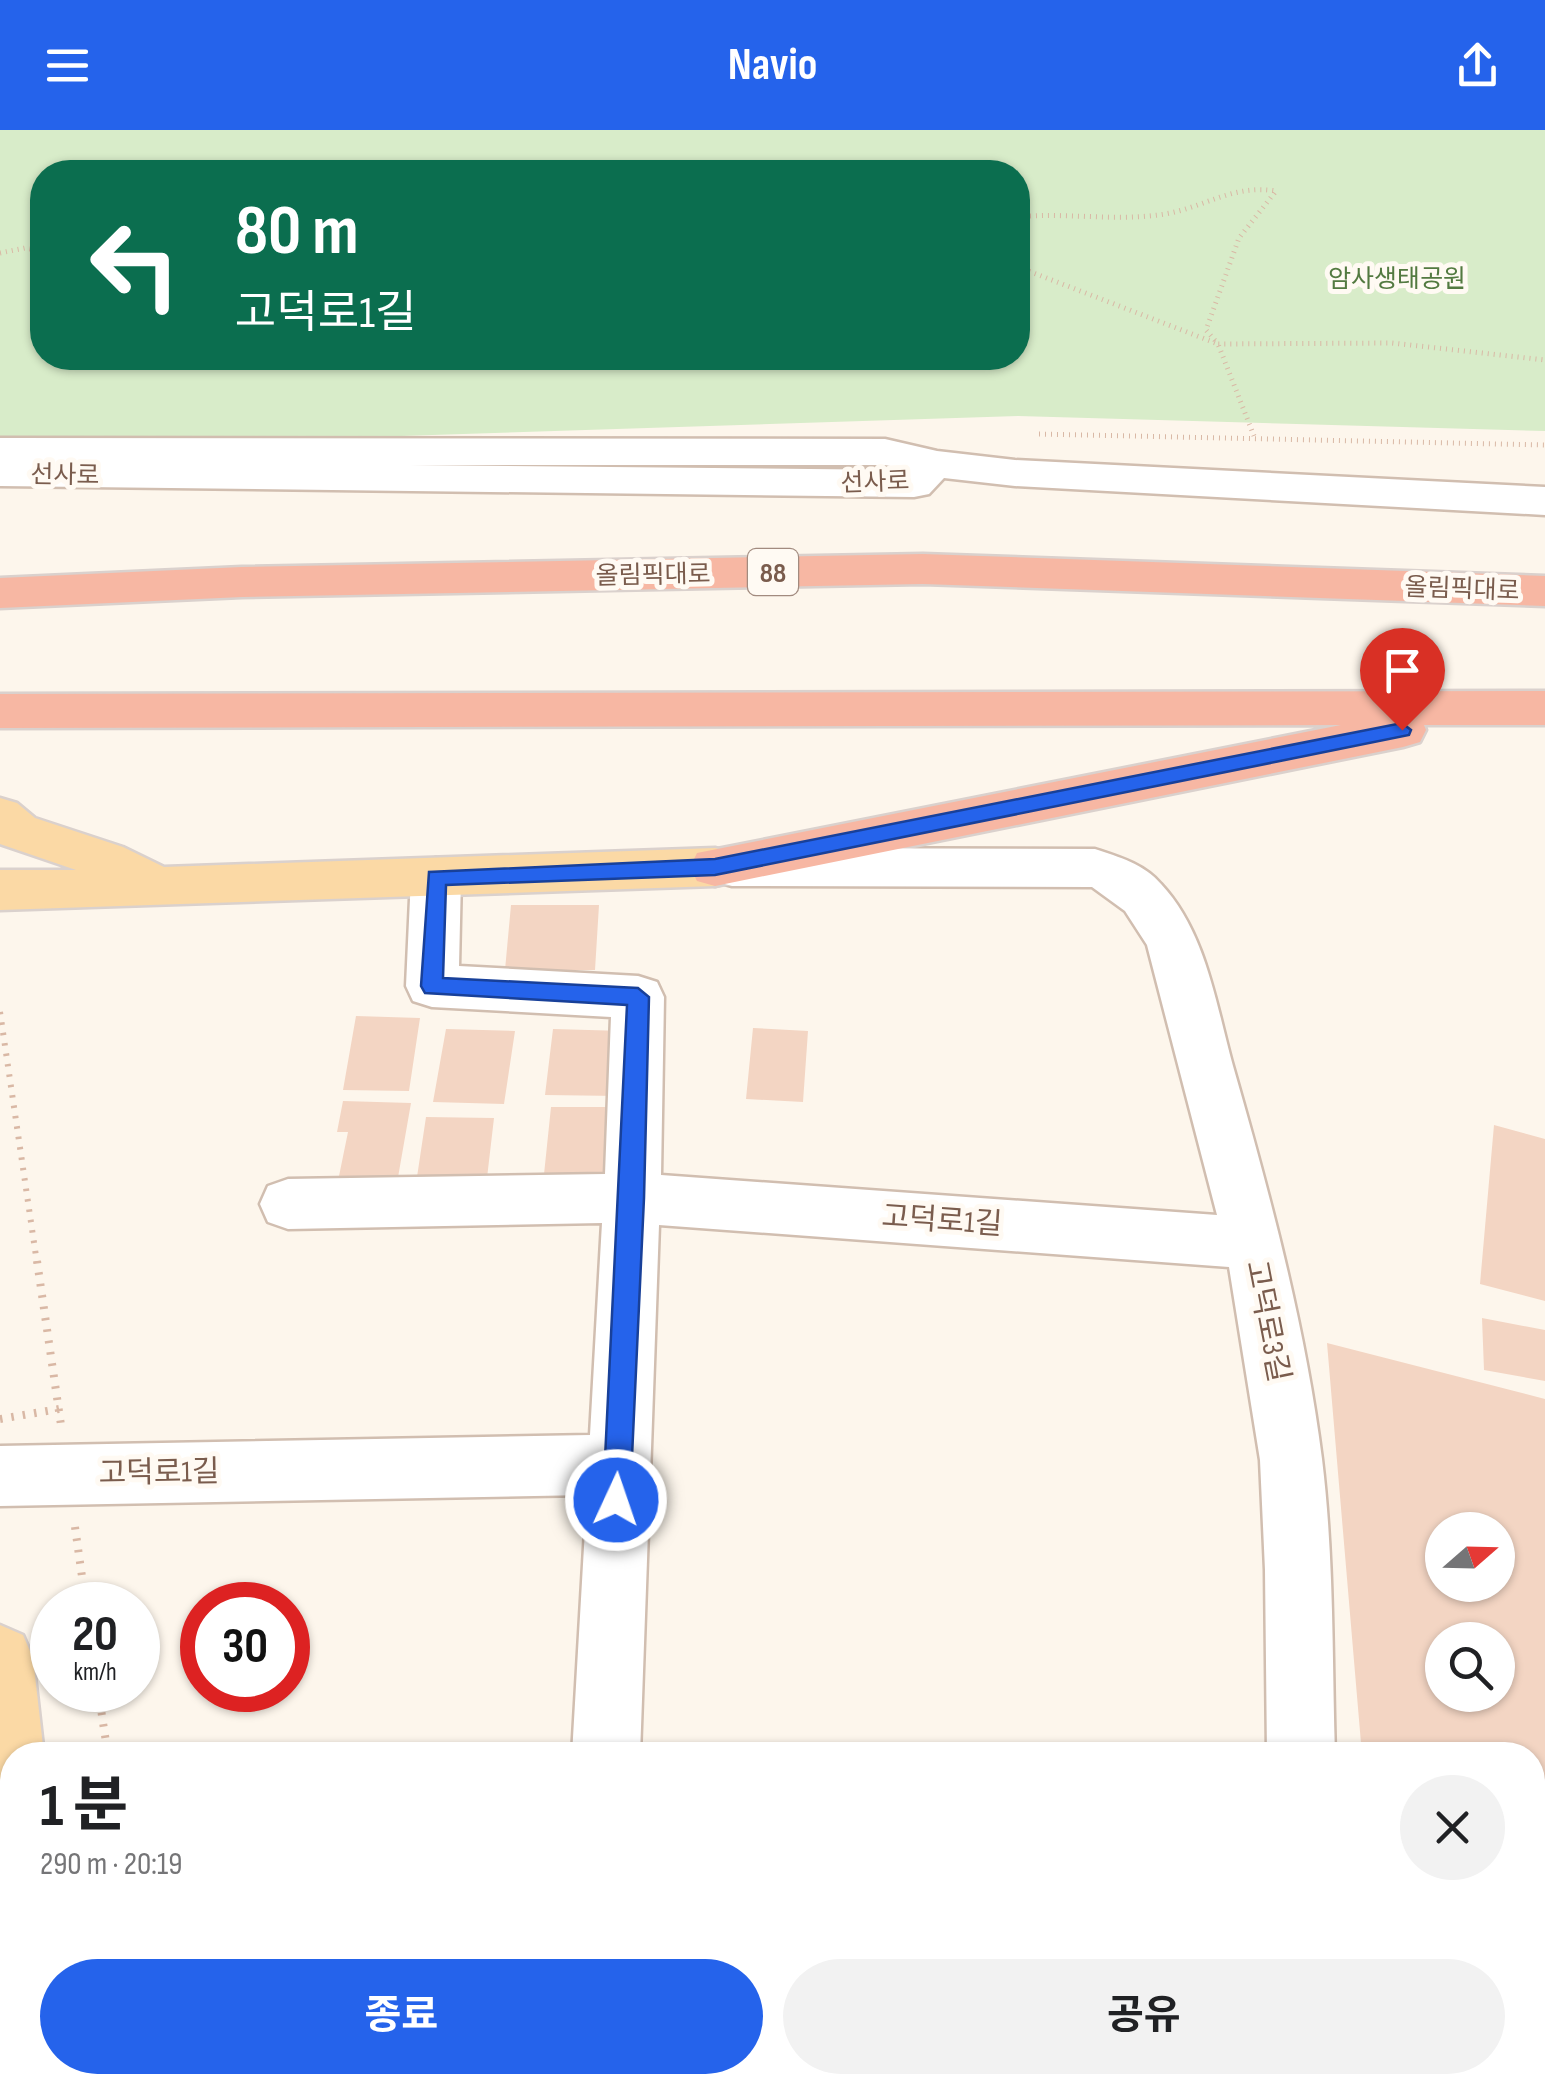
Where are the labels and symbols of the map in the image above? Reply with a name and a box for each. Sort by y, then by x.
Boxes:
park label: 암사생태공원 [1328,264,1466,295]
street label: 선사로 [30,459,100,492]
street label: 선사로 [840,466,910,499]
road number: 88 [748,549,798,595]
street label: 올림픽대로 [595,559,711,592]
street label: 올림픽대로 [1404,572,1520,607]
pin [1360,628,1445,731]
street label: 고덕로1길 [880,1199,1003,1243]
street label: 고덕로3길 [1238,1257,1296,1385]
position arrow [564,1448,668,1552]
street label: 고덕로1길 [98,1454,220,1492]
north arrow [1425,1512,1515,1602]
speed limit sign: 30 [180,1582,310,1712]

